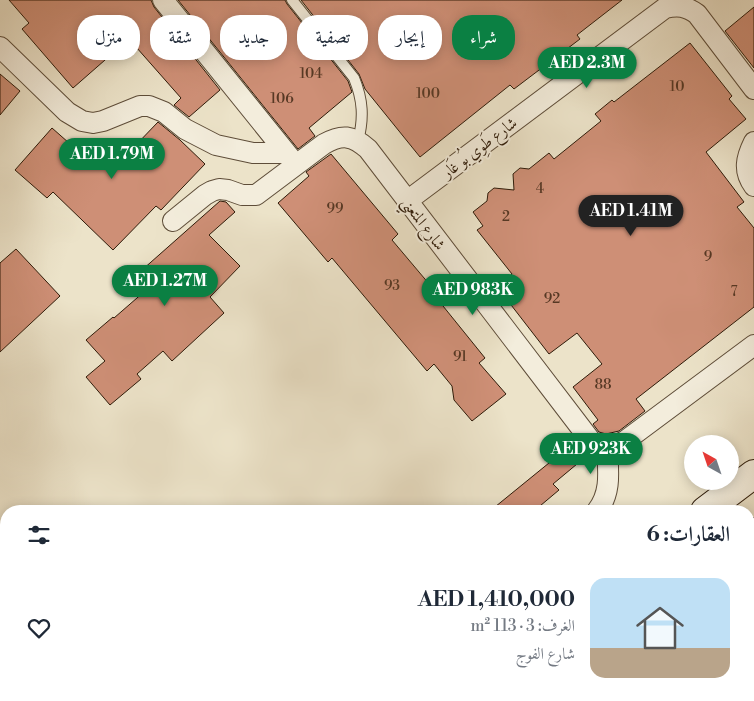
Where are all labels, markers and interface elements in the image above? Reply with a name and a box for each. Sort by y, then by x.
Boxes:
chip: منزل [77,15,140,60]
chip: شقة [150,15,210,60]
chip: جديد [220,15,287,60]
chip: تصفية [297,15,368,60]
chip: إيجار [378,15,442,60]
chip: شراء [452,15,515,60]
pin: AED 2.3M [535,46,639,89]
text: AED 2.3M [549,53,625,73]
house number: 104 [299,65,323,83]
house number: 10 [670,78,684,96]
house number: 100 [416,85,440,103]
house number: 106 [270,90,294,108]
street label: شارع طَوِي بُو غَار [434,110,523,186]
pin: AED 1.79M [55,138,169,180]
text: AED 1.79M [70,144,154,164]
house number: 4 [536,180,544,198]
street label: شارع المتعني [393,193,450,257]
pin: AED 1.41M [574,194,688,237]
house number: 99 [327,200,343,218]
text: AED 1.41M [589,201,673,221]
house number: 2 [502,208,510,226]
house number: 9 [704,248,712,266]
pin: AED 1.27M [108,264,222,307]
text: AED 1.27M [123,271,207,291]
pin: AED 983K [421,274,525,316]
house number: 93 [384,277,400,295]
text: AED 983K [433,280,513,300]
house number: 7 [730,283,738,301]
house number: 92 [544,290,560,308]
house number: 91 [453,348,467,366]
house number: 88 [594,376,612,394]
pin: AED 923K [539,432,643,475]
north arrow [684,435,739,490]
map controls [684,435,739,490]
text: AED 923K [551,439,631,459]
icon: filters [25,521,53,549]
text: العقارات: 6 [647,522,730,548]
text: AED 1,410,000 [418,587,575,613]
icon: home [630,598,690,658]
icon: heart [25,614,53,642]
text: الغرف: 3 · 113 m² [471,616,575,636]
text: شارع الفوج [516,644,575,664]

